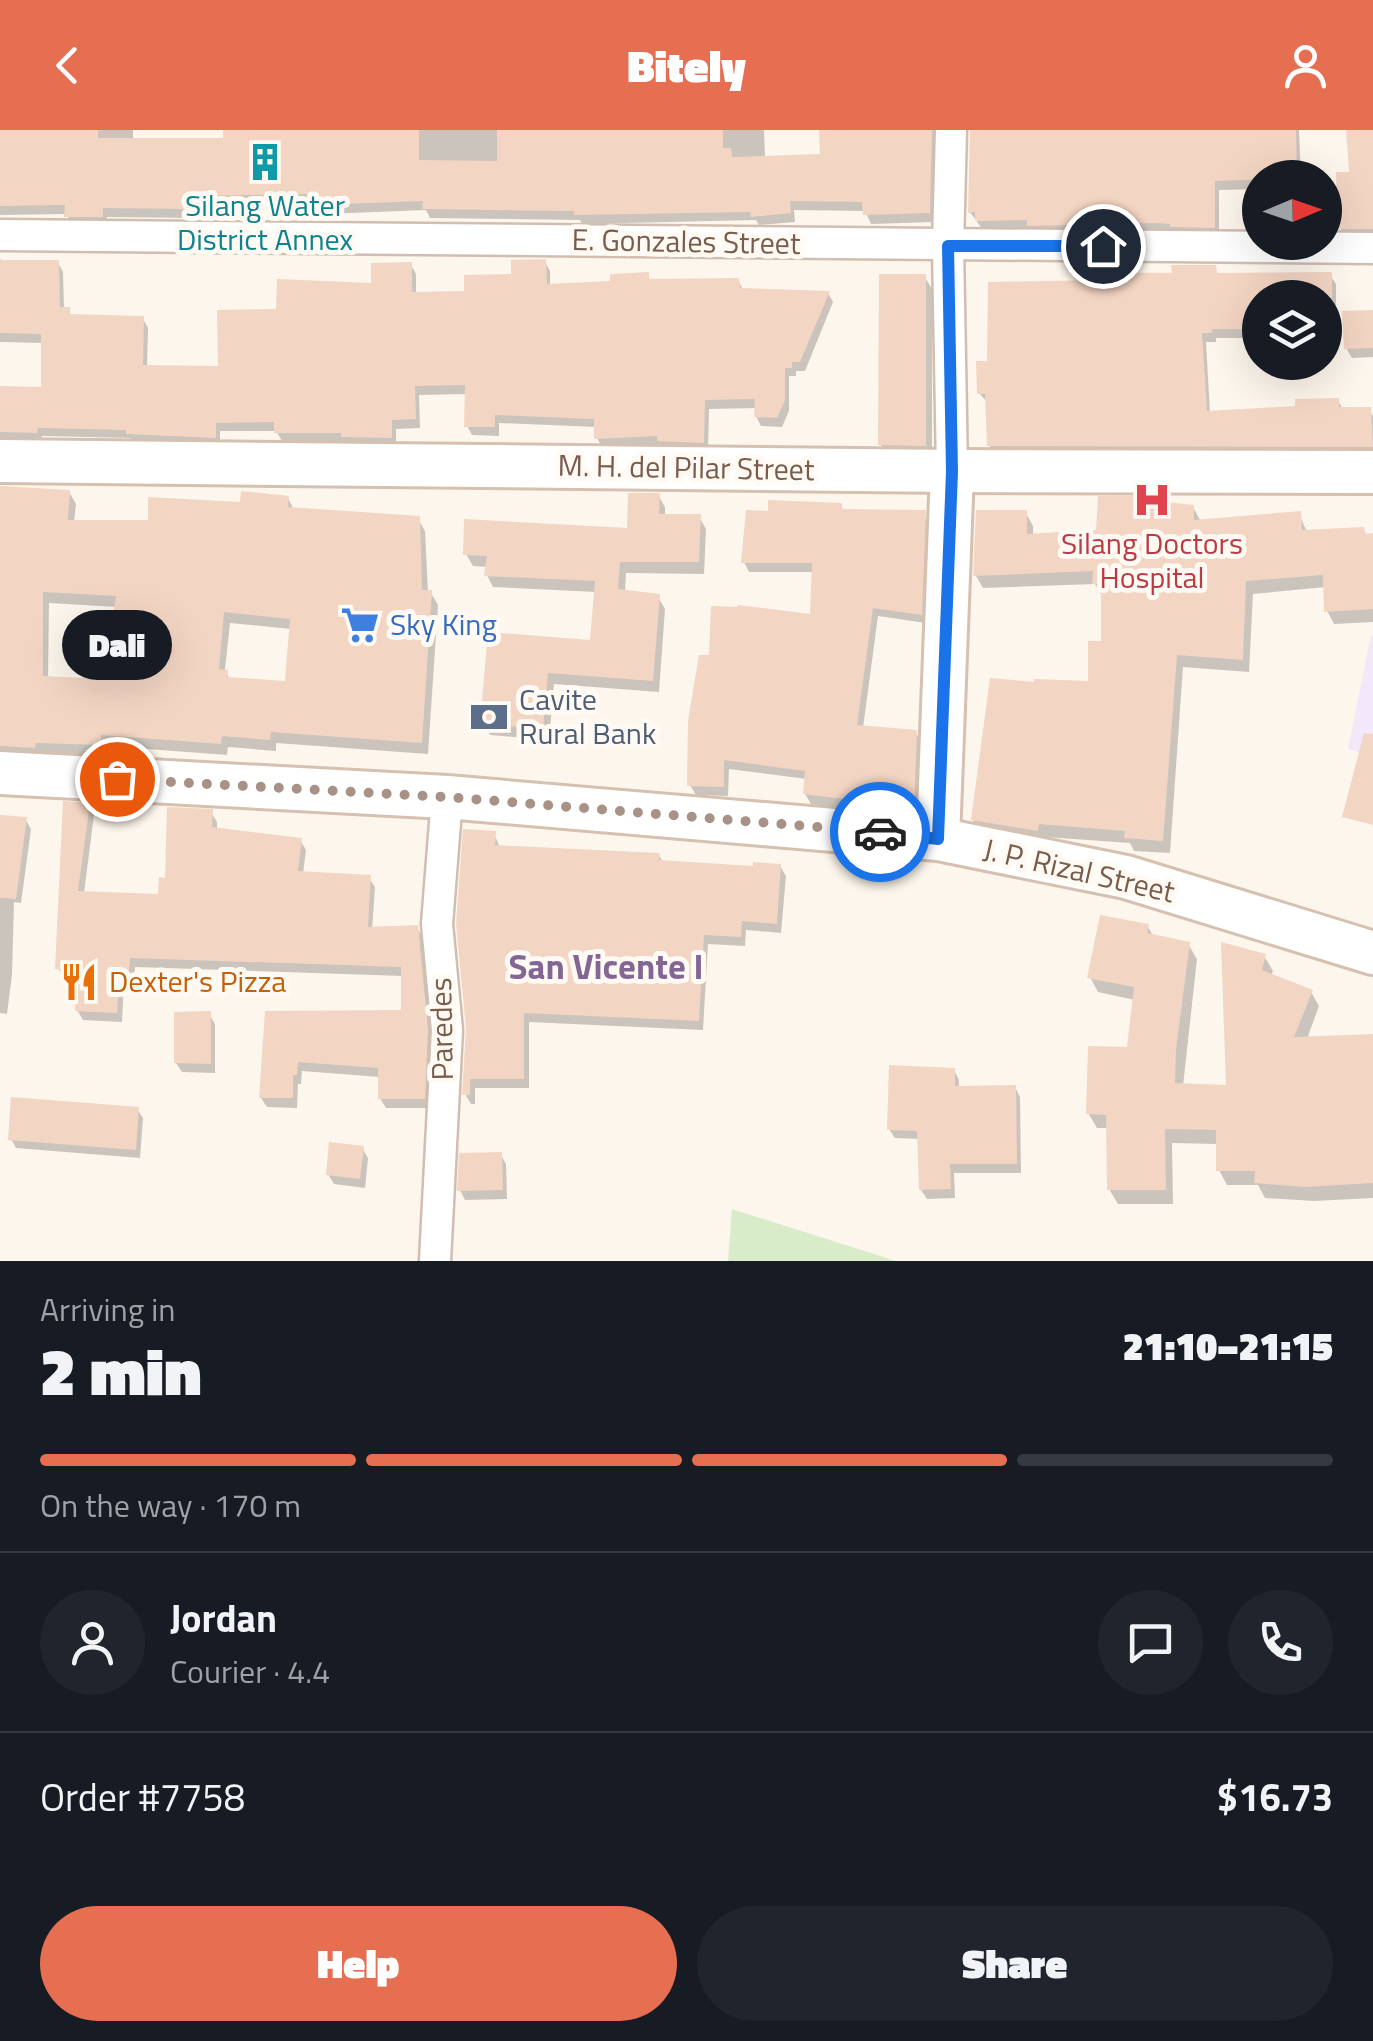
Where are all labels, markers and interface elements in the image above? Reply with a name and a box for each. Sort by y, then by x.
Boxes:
text: Bitely [627,31,746,99]
icon: back [40,38,95,93]
icon: person [1278,38,1333,93]
building icon: Silang Water District Annex [244,141,286,183]
north arrow [1242,160,1342,260]
map controls [1242,160,1342,380]
place label: Silang Water District Annex [177,182,353,262]
pin [1061,204,1146,289]
street label: E. Gonzales Street [571,216,801,266]
icon: home [1076,219,1131,274]
button: layers [1242,280,1342,380]
street label: M. H. del Pilar Street [557,442,815,492]
hospital icon: Silang Doctors Hospital [1131,479,1173,521]
place label: Silang Doctors Hospital [1061,520,1243,600]
place label: Sky King [390,601,497,647]
supermarket icon: Sky King [339,604,381,646]
callout: Dali [62,609,172,679]
text: Dali [89,621,145,669]
place label: Cavite Rural Bank [519,676,656,756]
bank icon: Cavite Rural Bank [468,696,510,738]
pin [75,737,160,822]
icon: bag [90,752,145,807]
courier [830,782,930,882]
icon: car [853,805,908,860]
street label: J. P. Rizal Street [979,826,1180,914]
district label: San Vicente I [508,939,704,993]
place label: Dexter's Pizza [109,958,286,1004]
restaurant icon: Dexter's Pizza [58,961,100,1003]
street label: Paredes [417,977,465,1081]
text: Arriving in [40,1285,176,1333]
text: 21:10–21:15 [1123,1317,1333,1375]
text: 2 min [40,1321,201,1420]
text: On the way · 170 m [40,1481,301,1529]
text: Jordan [170,1589,277,1647]
button: person [40,1590,145,1695]
button: chat [1098,1590,1203,1695]
button: phone [1228,1590,1333,1695]
text: Courier · 4.4 [170,1647,330,1695]
text: Order #7758 [40,1768,245,1826]
text: $16.73 [1217,1768,1333,1826]
button: Help [40,1906,677,2021]
button: Share [697,1906,1333,2021]

